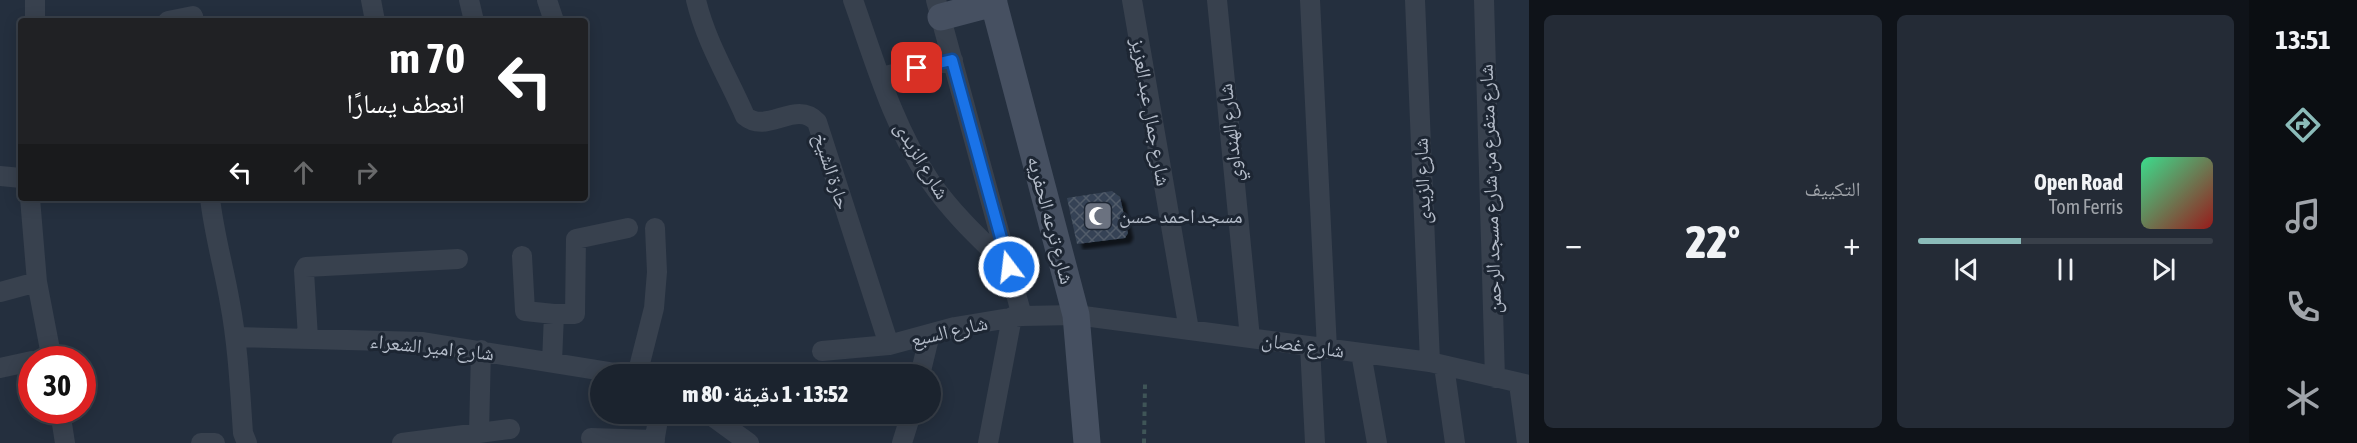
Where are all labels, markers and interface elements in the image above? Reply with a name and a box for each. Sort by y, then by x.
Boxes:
text: 13:51 [2275,24,2331,55]
text: 70 m [390,34,465,82]
street label: شارع جمال عبد العزيز [1125,35,1176,188]
icon: left [486,42,564,120]
pin [891,42,942,93]
icon: arrive [900,51,933,84]
street label: شارع متفرع من شارع مسجد الرحمن [1474,64,1507,314]
street label: شارع الهنداوي [1213,82,1251,184]
text: انعطف يسارًا [346,88,465,119]
icon: directions [2282,104,2324,146]
street label: شارع الزيدى [889,117,955,204]
street label: حارة الشيخ [807,130,856,213]
street label: شارع الزيدى [1408,137,1437,225]
street label: شارع ترعه الحفريه [1021,153,1080,287]
icon: left [224,156,257,189]
icon: ahead [287,156,320,189]
icon: right [350,156,383,189]
text: Open Road [2034,169,2123,195]
text: التكييف [1804,177,1861,200]
text: Tom Ferris [2049,195,2123,218]
icon: music [2282,195,2324,237]
mosque icon: مسجد احمد حسن [1082,200,1114,232]
place label: مسجد احمد حسن [1119,204,1243,228]
text: 22° [1685,216,1740,268]
text: − [1565,224,1582,262]
text: + [1843,224,1860,262]
position arrow [977,235,1041,299]
icon: previous [1950,253,1983,286]
icon: pause [2049,253,2082,286]
icon: next [2147,253,2180,286]
icon: phone [2282,286,2324,328]
street label: شارع السبع [908,310,990,352]
street label: شارع غصان [1260,327,1346,364]
street label: شارع امير الشعراء [369,329,495,366]
speed limit sign: 30 [18,346,96,424]
icon: climate [2282,377,2324,419]
text: 13:52 · 1 دقيقة · 80 m [683,381,848,407]

